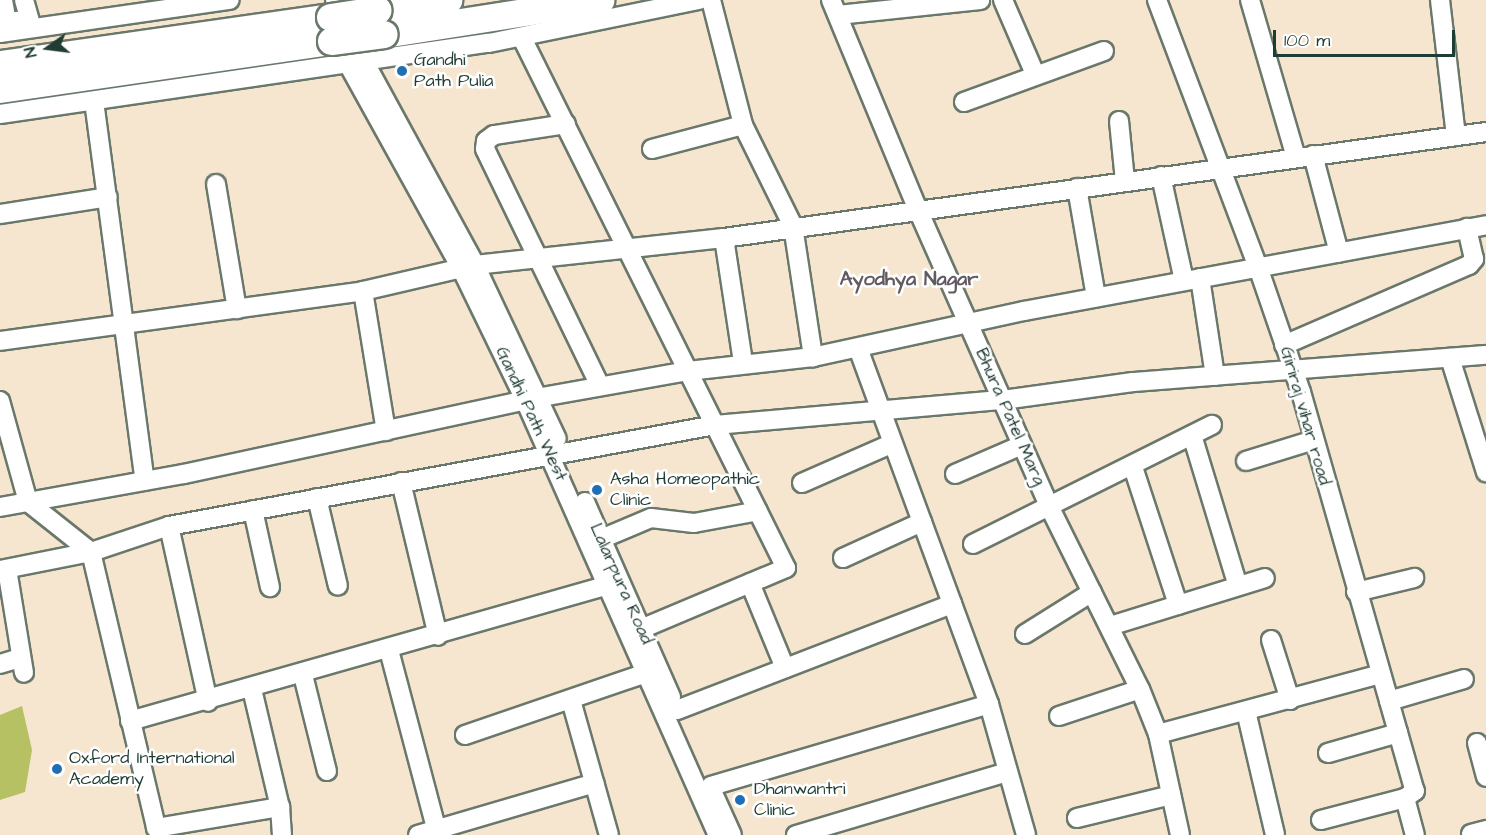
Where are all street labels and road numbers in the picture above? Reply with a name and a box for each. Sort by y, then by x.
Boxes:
street label: Gandhi Path West [490,343,572,485]
street label: Giriraj vihar road [1275,344,1335,488]
street label: Bhura Patel Marg [970,345,1050,489]
street label: Lalarpura Road [585,520,657,648]

